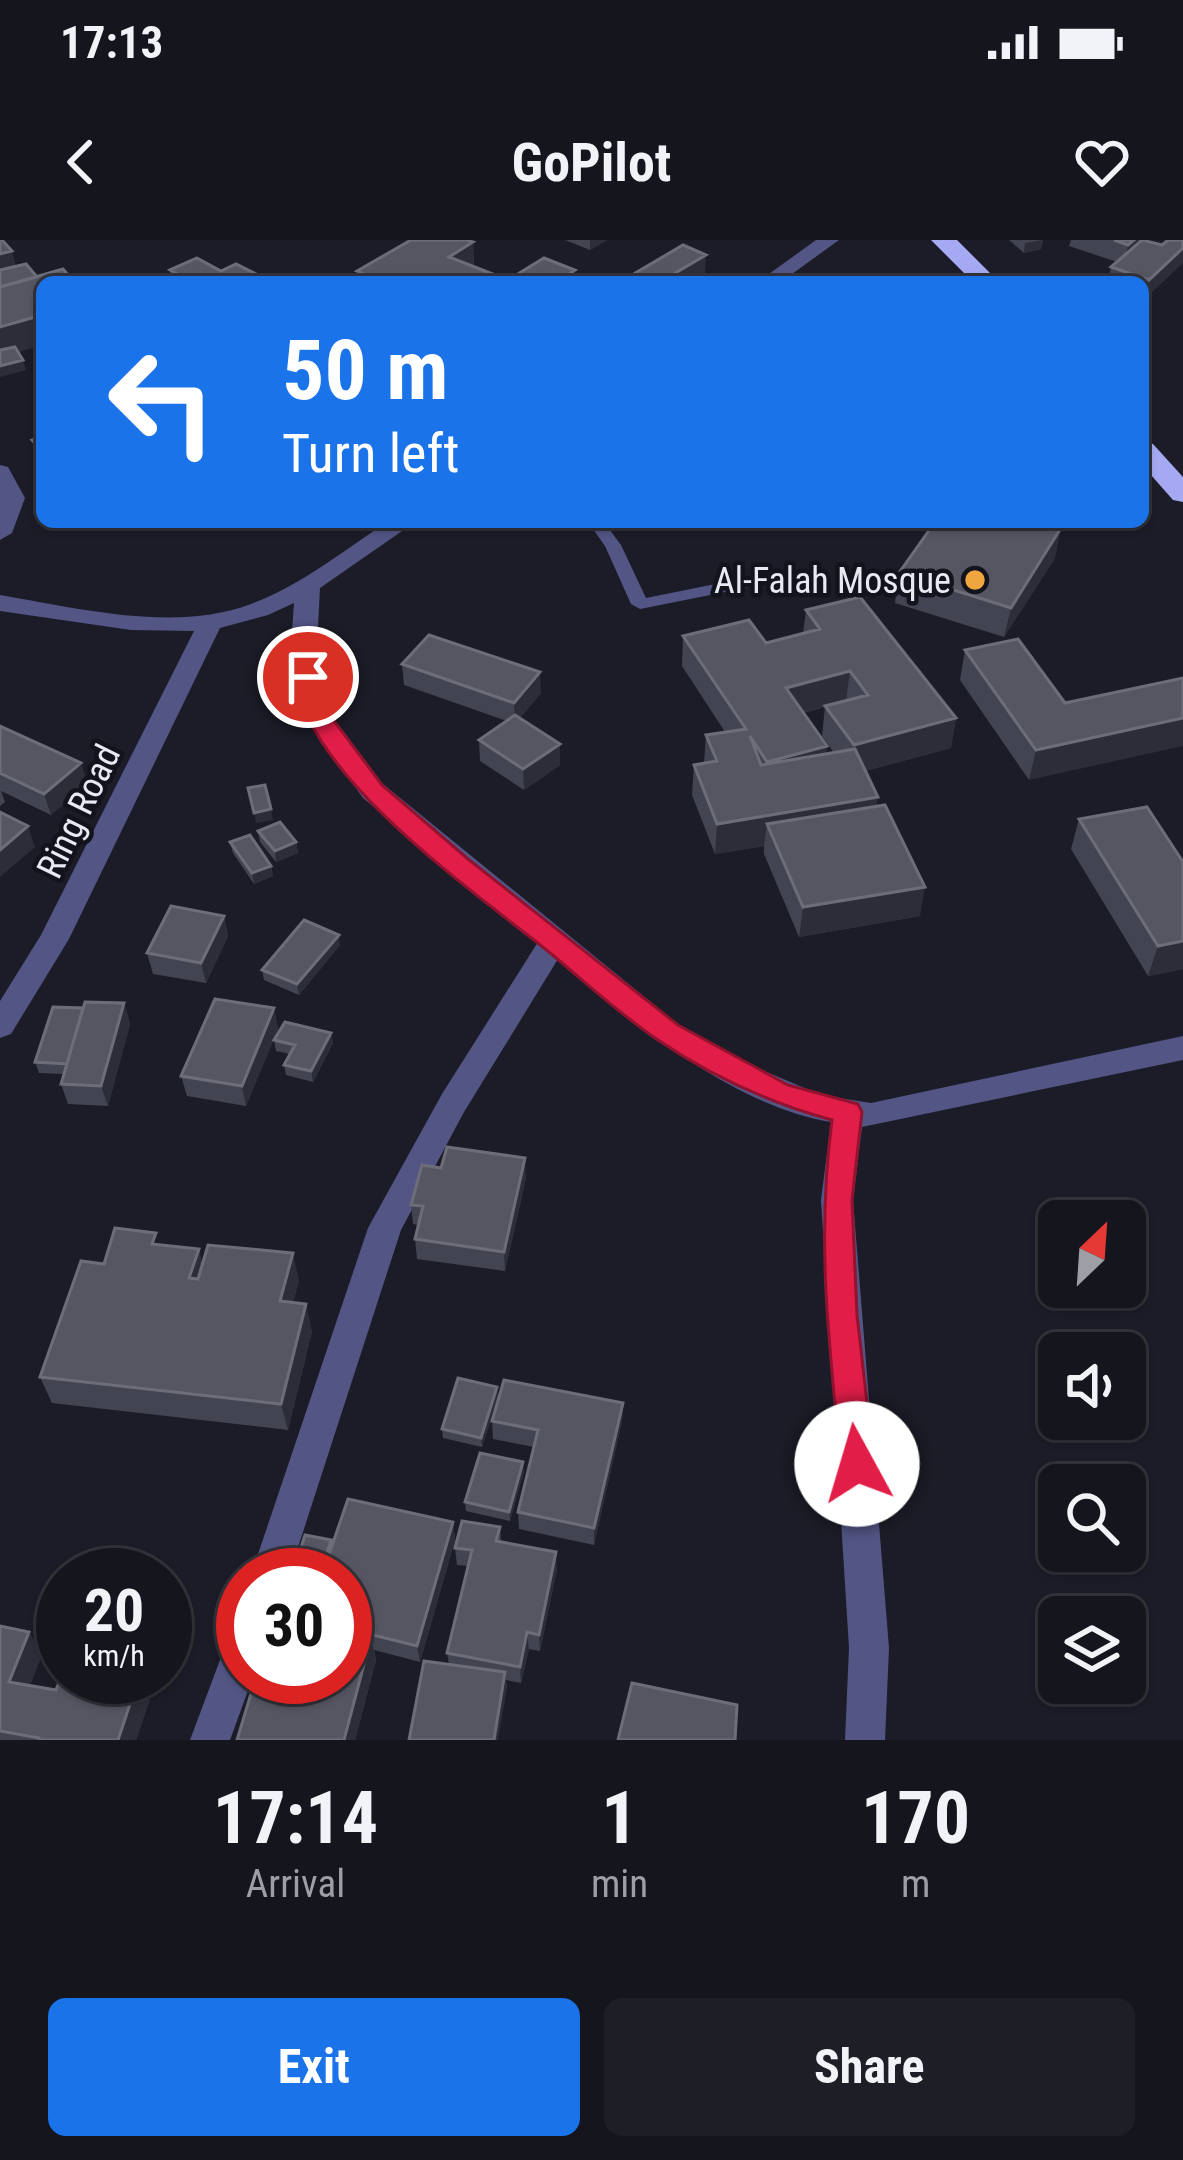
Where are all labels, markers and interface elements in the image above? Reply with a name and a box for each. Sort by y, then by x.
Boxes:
text: 17:13 [60,16,163,69]
icon: back [48,129,114,195]
icon: heart [1069,129,1135,195]
text: GoPilot [512,131,671,194]
text: 50 m [282,321,449,420]
icon: left [84,324,240,480]
text: Turn left [282,422,459,485]
place label: Al-Falah Mosque [714,560,951,602]
marker: Al-Falah Mosque [962,567,988,593]
pin [257,626,359,728]
icon: arrive [275,644,341,710]
street label: Ring Road [29,738,129,885]
north arrow [1038,1200,1146,1308]
map controls [1038,1200,1146,1704]
button: sound [1038,1332,1146,1440]
position arrow [794,1401,920,1527]
button: search [1038,1464,1146,1572]
speed limit sign: 30 [216,1548,372,1704]
text: 20 [84,1575,144,1646]
button: layers [1038,1596,1146,1704]
text: km/h [83,1638,145,1673]
text: 17:14 [213,1776,378,1861]
text: 1 [601,1776,638,1861]
text: 170 [861,1776,970,1861]
text: Arrival [246,1861,345,1907]
text: min [591,1861,648,1907]
text: m [901,1861,930,1907]
button: Exit [48,1998,580,2136]
button: Share [604,1998,1135,2136]

